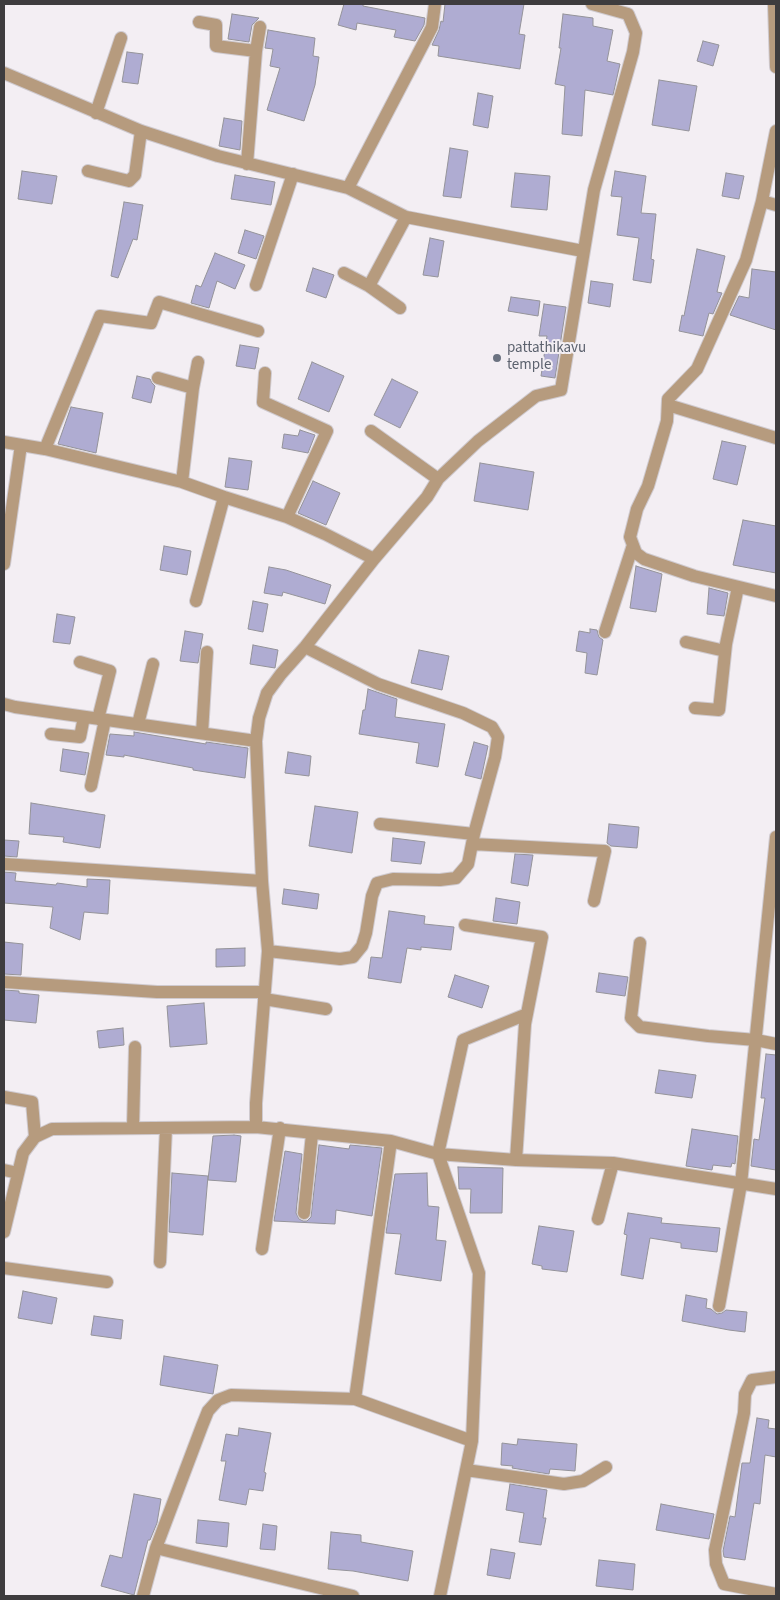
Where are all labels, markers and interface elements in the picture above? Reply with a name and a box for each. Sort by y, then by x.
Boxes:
place label: pattathikavu temple [507,340,586,375]
marker: pattathikavu temple [491,352,503,364]

